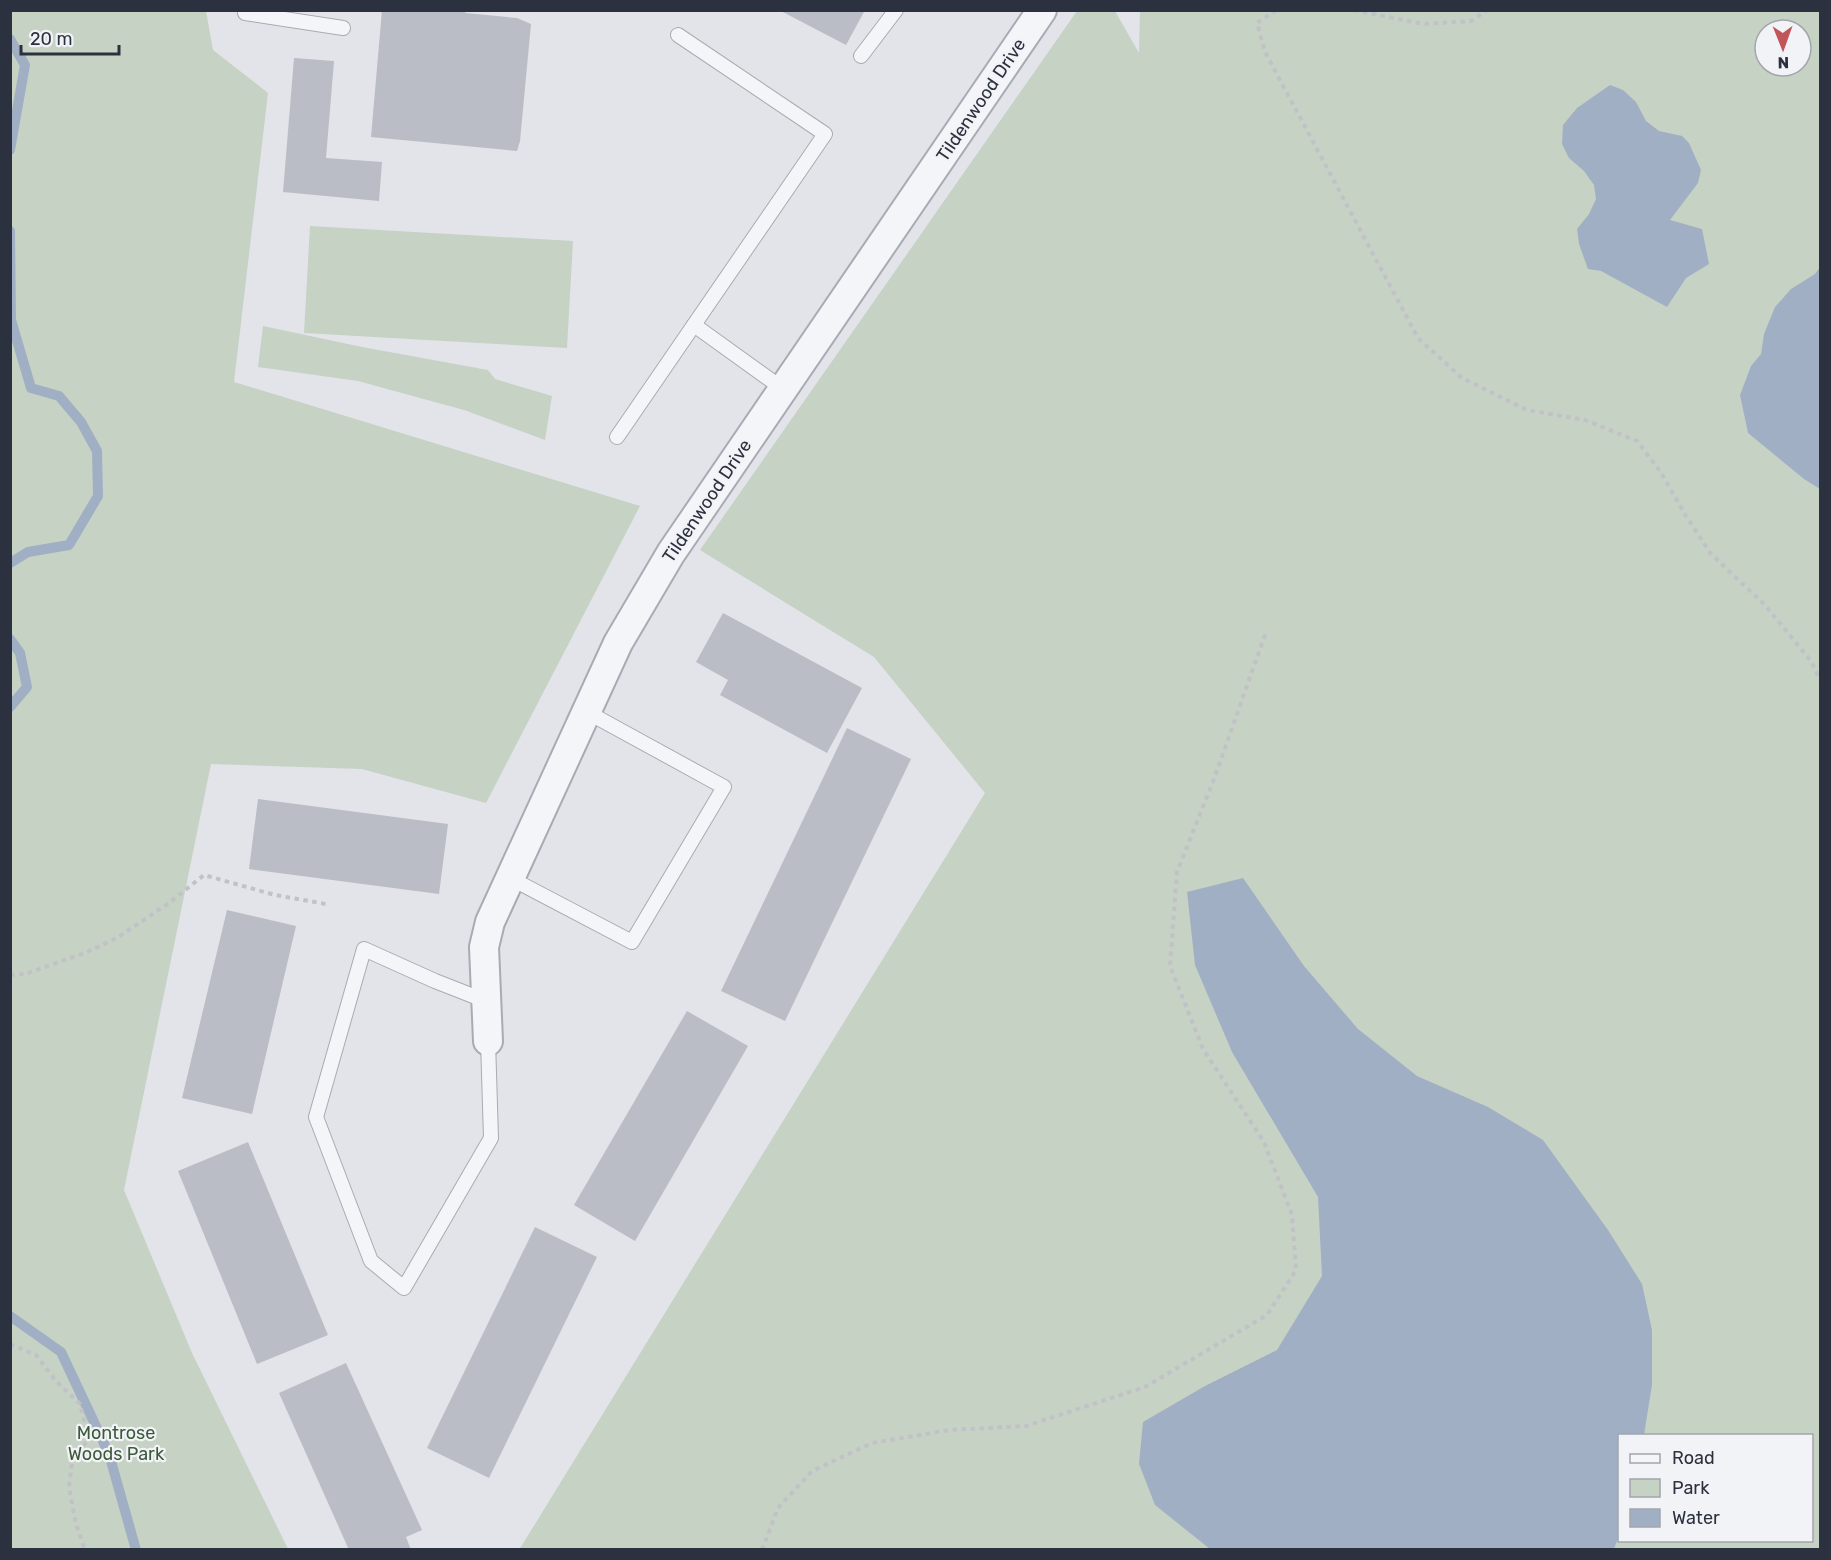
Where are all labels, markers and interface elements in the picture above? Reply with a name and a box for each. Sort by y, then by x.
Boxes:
scale bar [21,18,118,56]
north arrow [1753,18,1813,78]
text: 20 m [30,28,72,50]
street label: Tildenwood Drive [932,34,1030,166]
text: N [1777,53,1789,72]
street label: Tildenwood Drive [658,435,756,567]
park label: Montrose Woods Park [68,1422,165,1465]
legend [1618,1434,1813,1542]
text: Road [1672,1447,1715,1469]
text: Park [1672,1477,1710,1499]
text: Water [1672,1507,1720,1529]

